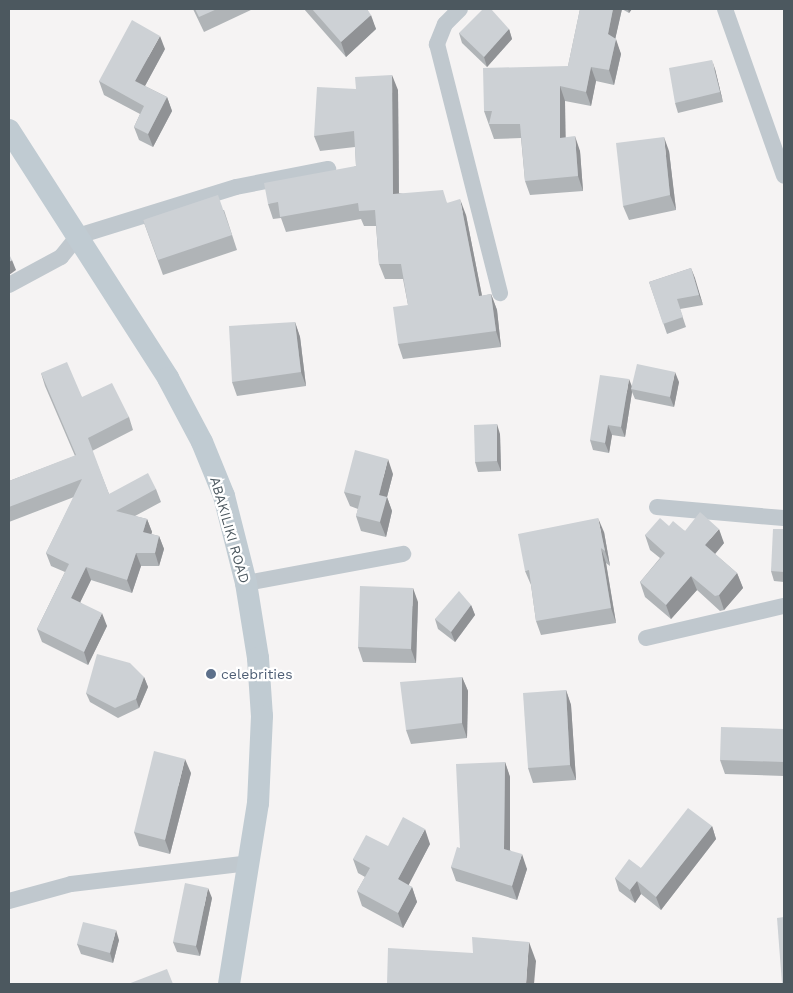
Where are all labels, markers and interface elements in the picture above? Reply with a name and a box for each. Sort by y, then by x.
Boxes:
street label: ABAKILIKI ROAD [207,475,253,585]
place label: celebrities [221,666,293,682]
marker: celebrities [205,668,217,680]

